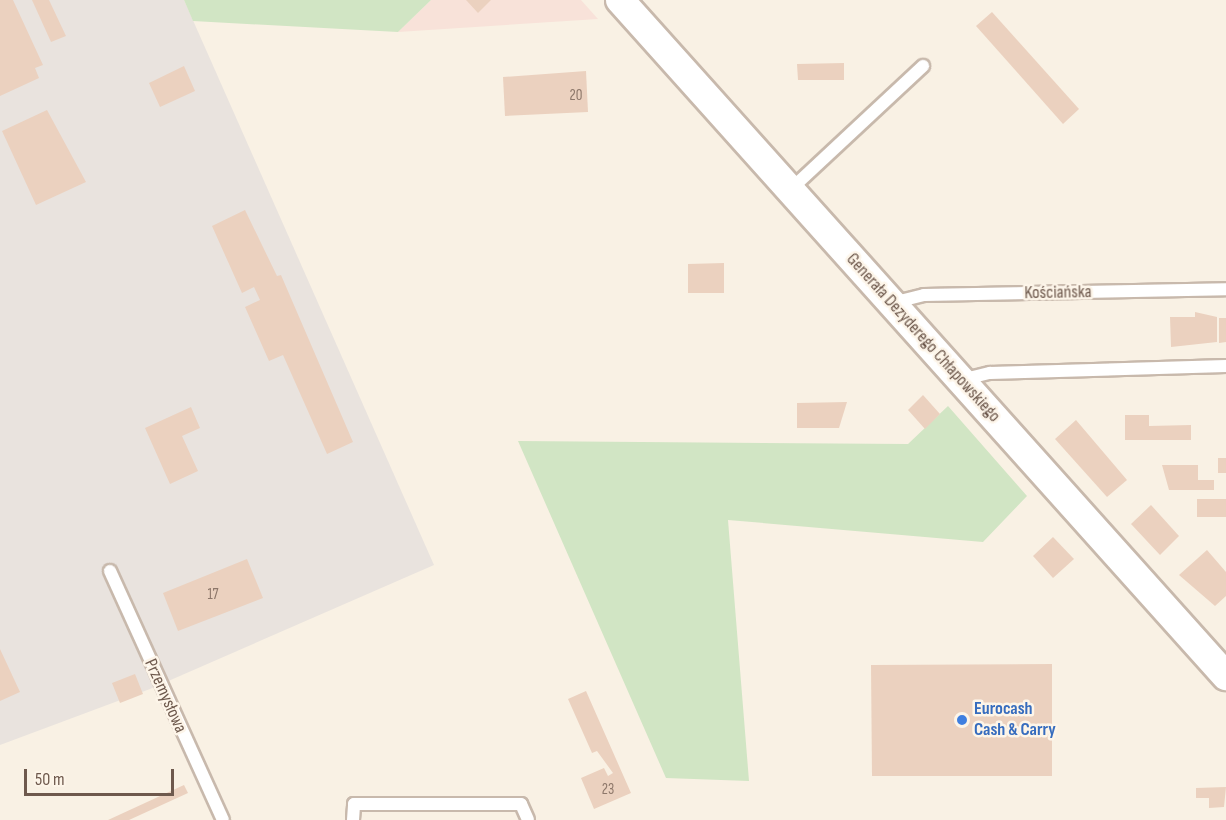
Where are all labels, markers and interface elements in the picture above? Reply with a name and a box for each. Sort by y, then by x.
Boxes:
house number: 20 [570,87,582,105]
street label: Generała Dezyderego Chłapowskiego [841,249,1005,427]
street label: Kościańska [1024,282,1092,304]
house number: 17 [207,586,219,604]
street label: Przemysłowa [139,656,191,736]
place label: Eurocash Cash & Carry [974,699,1056,742]
marker: Eurocash Cash & Carry [955,713,969,727]
scale bar [27,757,177,795]
text: 50 m [35,769,65,790]
house number: 23 [602,781,614,799]

